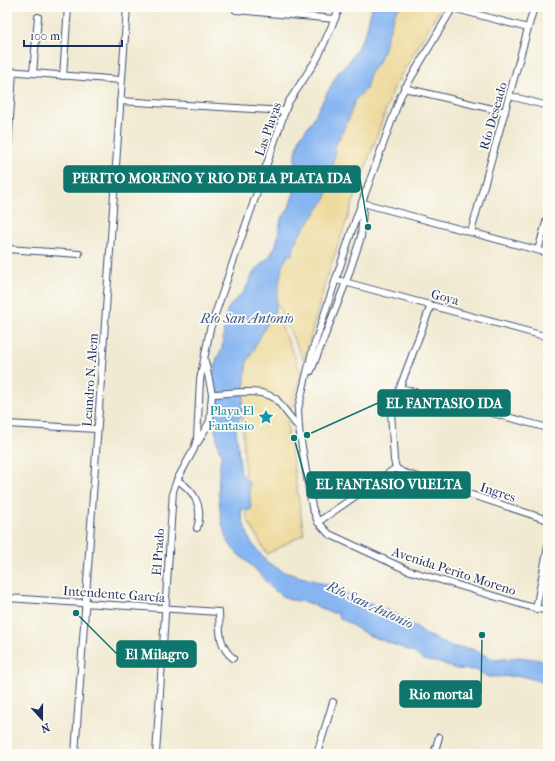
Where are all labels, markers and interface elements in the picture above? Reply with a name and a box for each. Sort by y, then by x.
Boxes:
scale bar [24,22,122,48]
text: 100 m [30,29,60,43]
street label: Río Deseado [476,80,510,152]
street label: Las Playas [252,100,284,158]
callout: PERITO MORENO Y RIO DE LA PLATA IDA [64,166,360,192]
text: PERITO MORENO Y RIO DE LA PLATA IDA [72,170,353,187]
street label: Goya [429,286,462,308]
water label: Río San Antonio [199,310,294,327]
street label: Leandro N. Alem [79,333,101,427]
callout: EL FANTASIO IDA [378,390,510,416]
text: EL FANTASIO IDA [386,395,503,412]
place label: Playa El Fantasio [208,403,254,433]
place icon: Playa El Fantasio [257,408,275,426]
callout: EL FANTASIO VUELTA [307,472,470,498]
text: EL FANTASIO VUELTA [316,476,463,493]
street label: Ingres [478,479,518,505]
street label: El Prado [149,527,167,576]
street label: Avenida Perito Moreno [389,544,518,598]
water label: Río San Antonio [323,577,416,633]
street label: Intendente García [63,583,166,605]
callout: El Milagro [117,641,196,667]
text: El Milagro [125,646,189,663]
callout: Rio mortal [400,681,481,707]
text: Rio mortal [409,686,473,703]
north arrow [22,699,62,739]
text: N [39,720,52,736]

